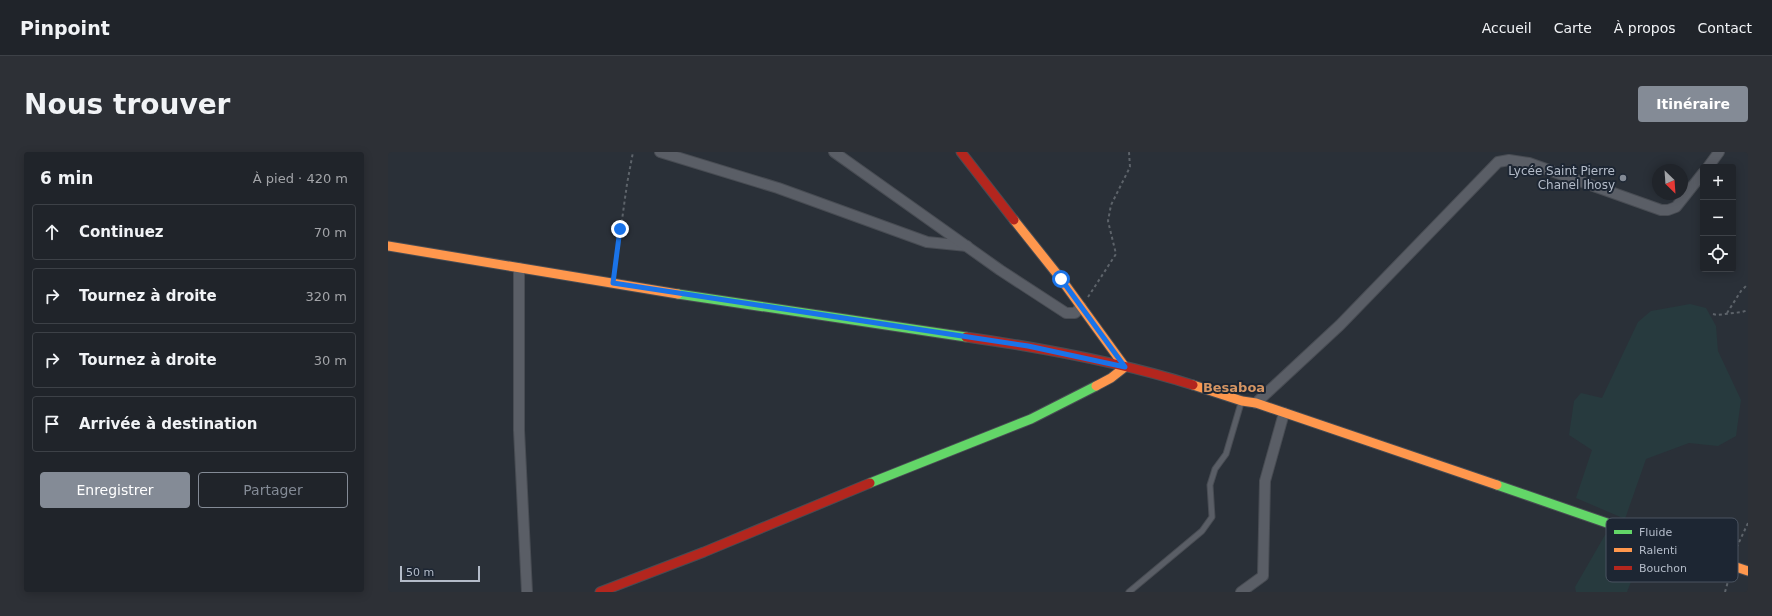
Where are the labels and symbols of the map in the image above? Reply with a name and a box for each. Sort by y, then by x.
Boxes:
place label: Lycée Saint Pierre Chanel Ihosy [1508,164,1615,192]
north arrow [1652,164,1688,200]
marker: Lycée Saint Pierre Chanel Ihosy [1618,173,1628,183]
route end [611,220,629,238]
route start [1052,270,1070,288]
district label: Besaboa [1203,380,1265,395]
legend [1606,518,1738,582]
text: Fluide [1639,526,1672,539]
text: Ralenti [1639,544,1677,557]
text: Bouchon [1639,562,1687,575]
scale bar [400,564,480,583]

